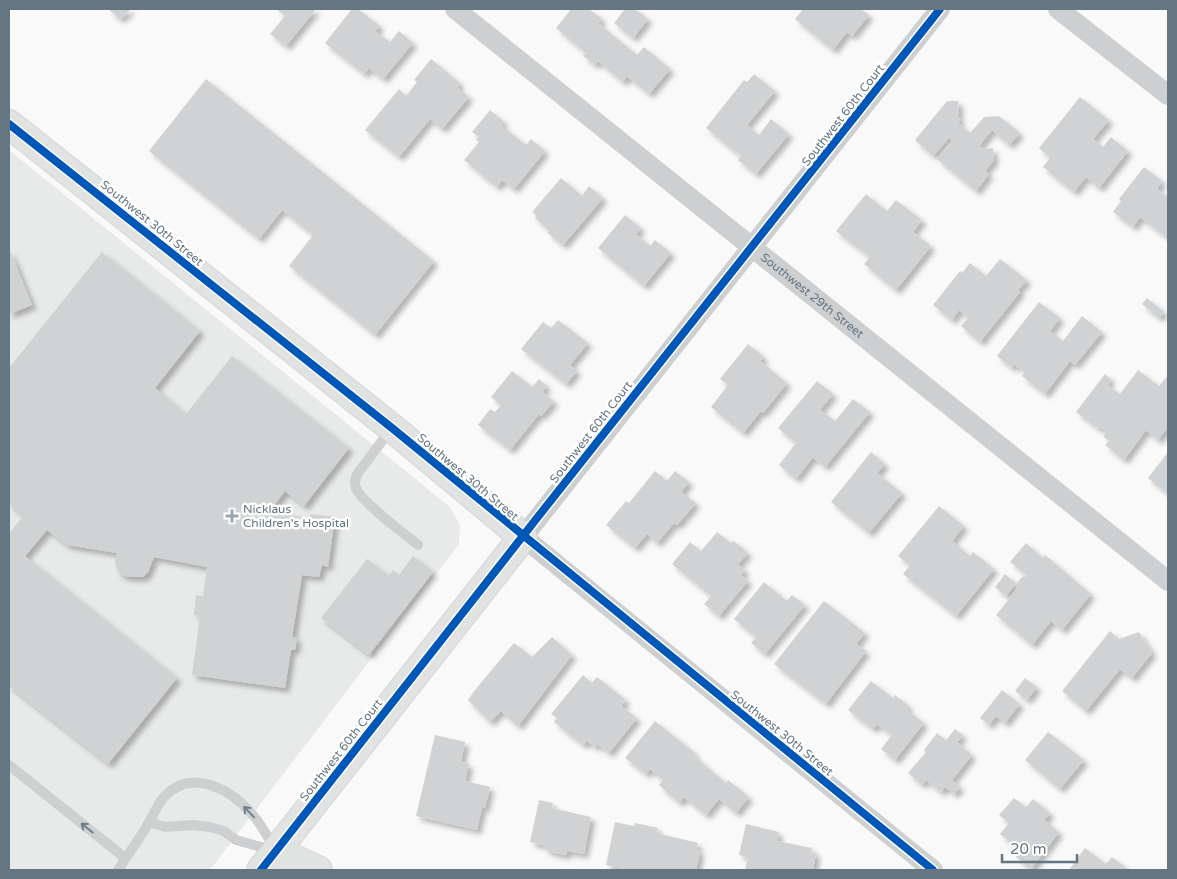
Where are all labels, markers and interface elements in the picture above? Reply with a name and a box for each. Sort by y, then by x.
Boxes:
street label: Southwest 60th Court [799,61,887,169]
street label: Southwest 30th Street [98,177,206,269]
street label: Southwest 29th Street [758,250,867,341]
street label: Southwest 60th Court [547,378,635,486]
street label: Southwest 30th Street [415,431,522,524]
place label: Nicklaus Children's Hospital [243,502,349,530]
marker: Nicklaus Children's Hospital [225,509,239,523]
street label: Southwest 30th Street [728,687,836,779]
street label: Southwest 60th Court [297,696,385,804]
one-way arrow [243,805,255,818]
one-way arrow [81,822,94,833]
scale bar [1002,832,1077,864]
text: 20 m [1010,840,1047,858]

